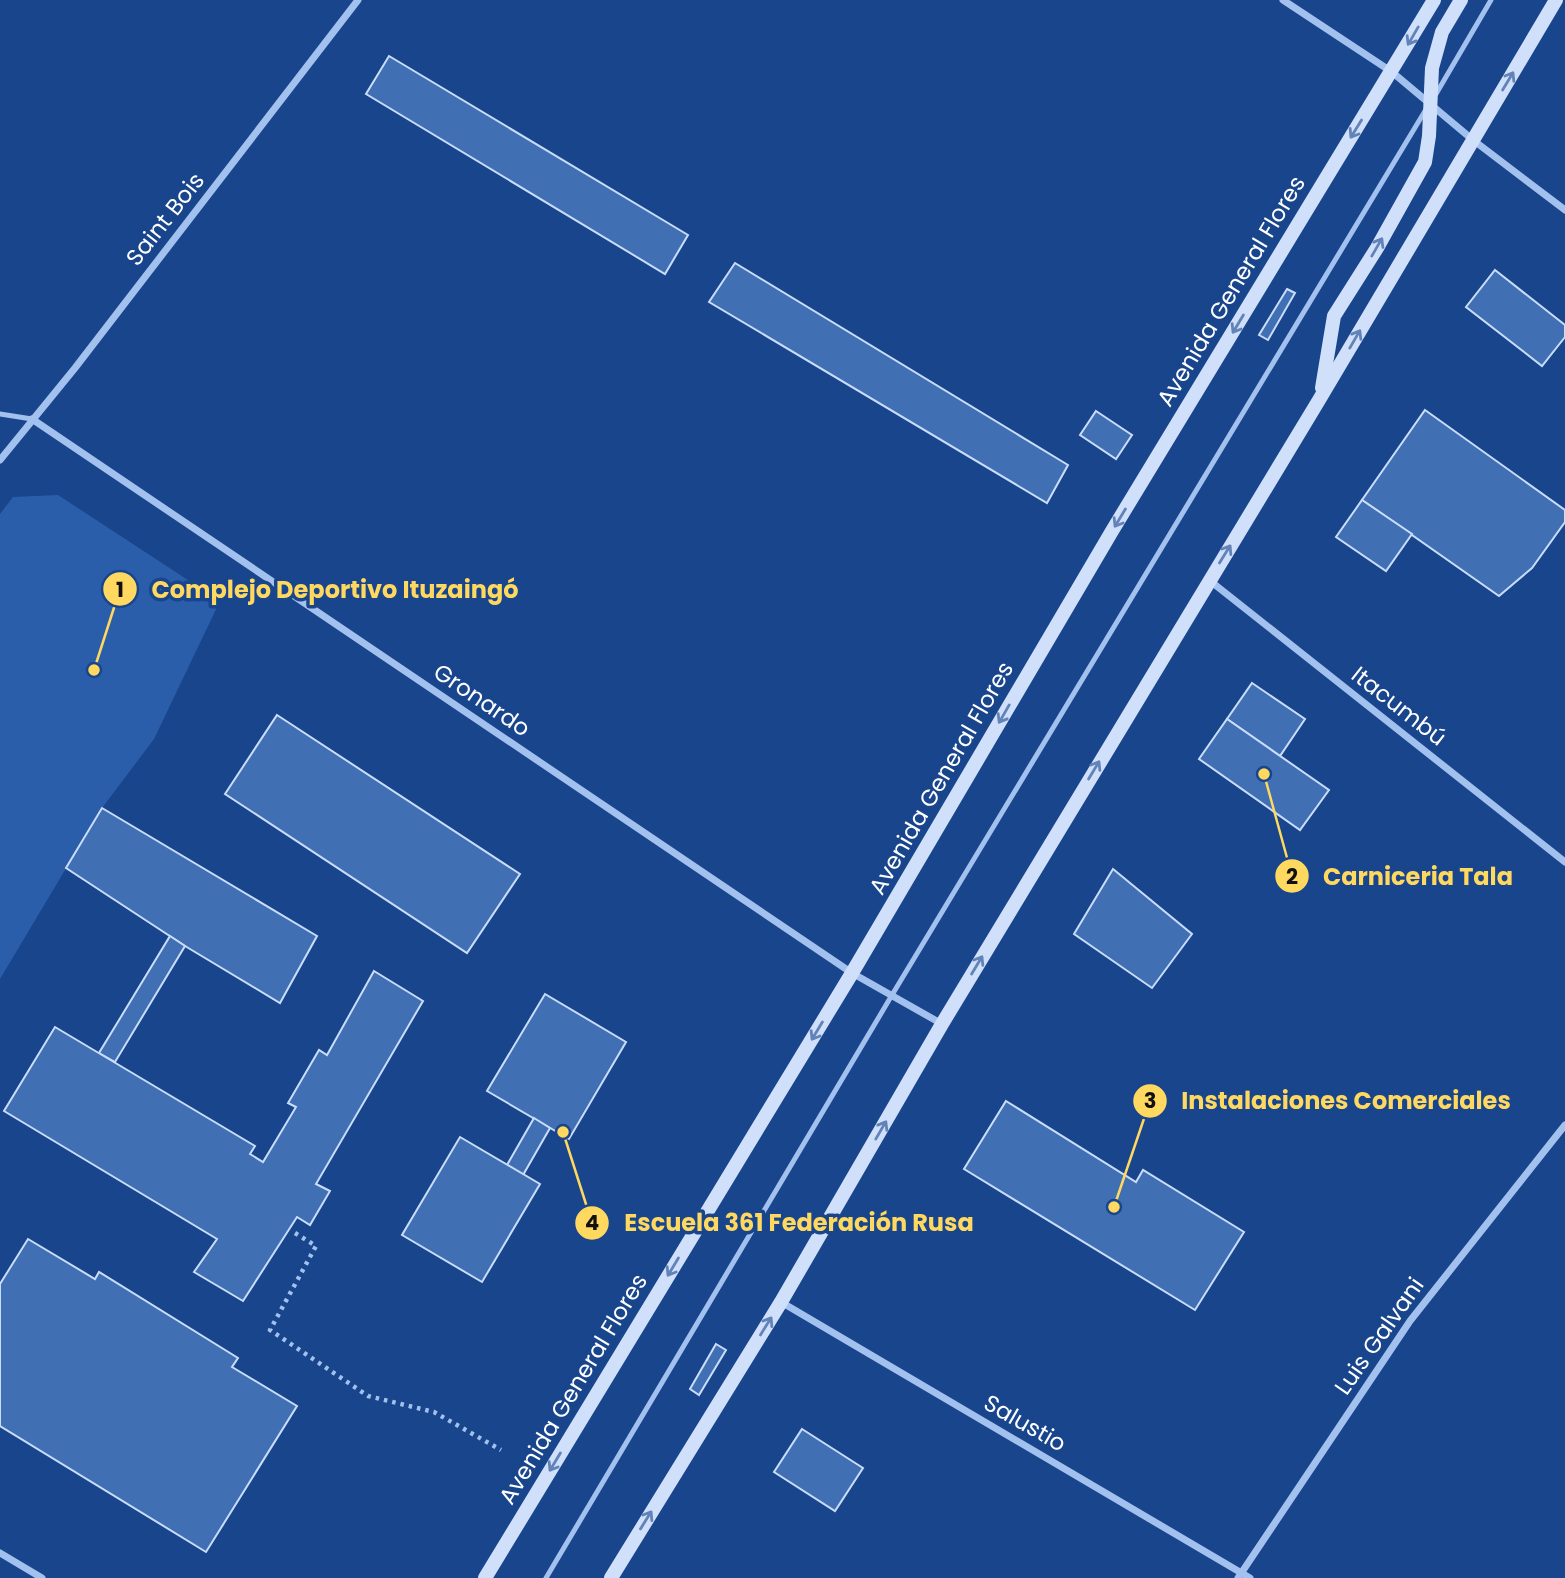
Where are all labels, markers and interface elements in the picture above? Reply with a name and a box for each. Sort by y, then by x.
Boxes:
one-way arrow [1406,25,1420,45]
one-way arrow [1501,72,1515,92]
one-way arrow [1348,119,1362,139]
street label: Saint Bois [118,166,212,272]
street label: Avenida General Flores [1149,170,1313,412]
one-way arrow [1370,237,1384,257]
one-way arrow [1230,313,1244,333]
one-way arrow [1349,329,1362,350]
one-way arrow [1112,508,1126,528]
one-way arrow [1218,545,1232,565]
callout: Complejo Deportivo Ituzaingó [102,567,532,612]
text: Complejo Deportivo Ituzaingó [152,573,518,606]
text: 1 [116,575,124,604]
street label: Gronardo [427,656,537,744]
street label: Avenida General Flores [861,656,1021,900]
street label: Itacumbú [1345,659,1453,753]
one-way arrow [997,704,1011,724]
one-way arrow [1088,761,1102,781]
callout: Carniceria Tala [1274,854,1527,899]
text: Carniceria Tala [1323,860,1513,893]
text: 2 [1286,862,1298,891]
one-way arrow [970,956,984,976]
one-way arrow [810,1020,824,1040]
callout: Instalaciones Comerciales [1132,1078,1525,1123]
text: Instalaciones Comerciales [1181,1084,1511,1117]
text: 3 [1144,1086,1156,1115]
one-way arrow [874,1120,888,1140]
callout: Escuela 361 Federación Rusa [575,1201,987,1246]
text: Escuela 361 Federación Rusa [624,1206,974,1239]
text: 4 [585,1208,599,1237]
one-way arrow [666,1257,680,1277]
street label: Avenida General Flores [491,1268,655,1510]
street label: Luis Galvani [1327,1271,1431,1401]
one-way arrow [760,1317,774,1337]
street label: Salustio [978,1387,1072,1459]
one-way arrow [548,1451,562,1471]
one-way arrow [640,1510,654,1530]

